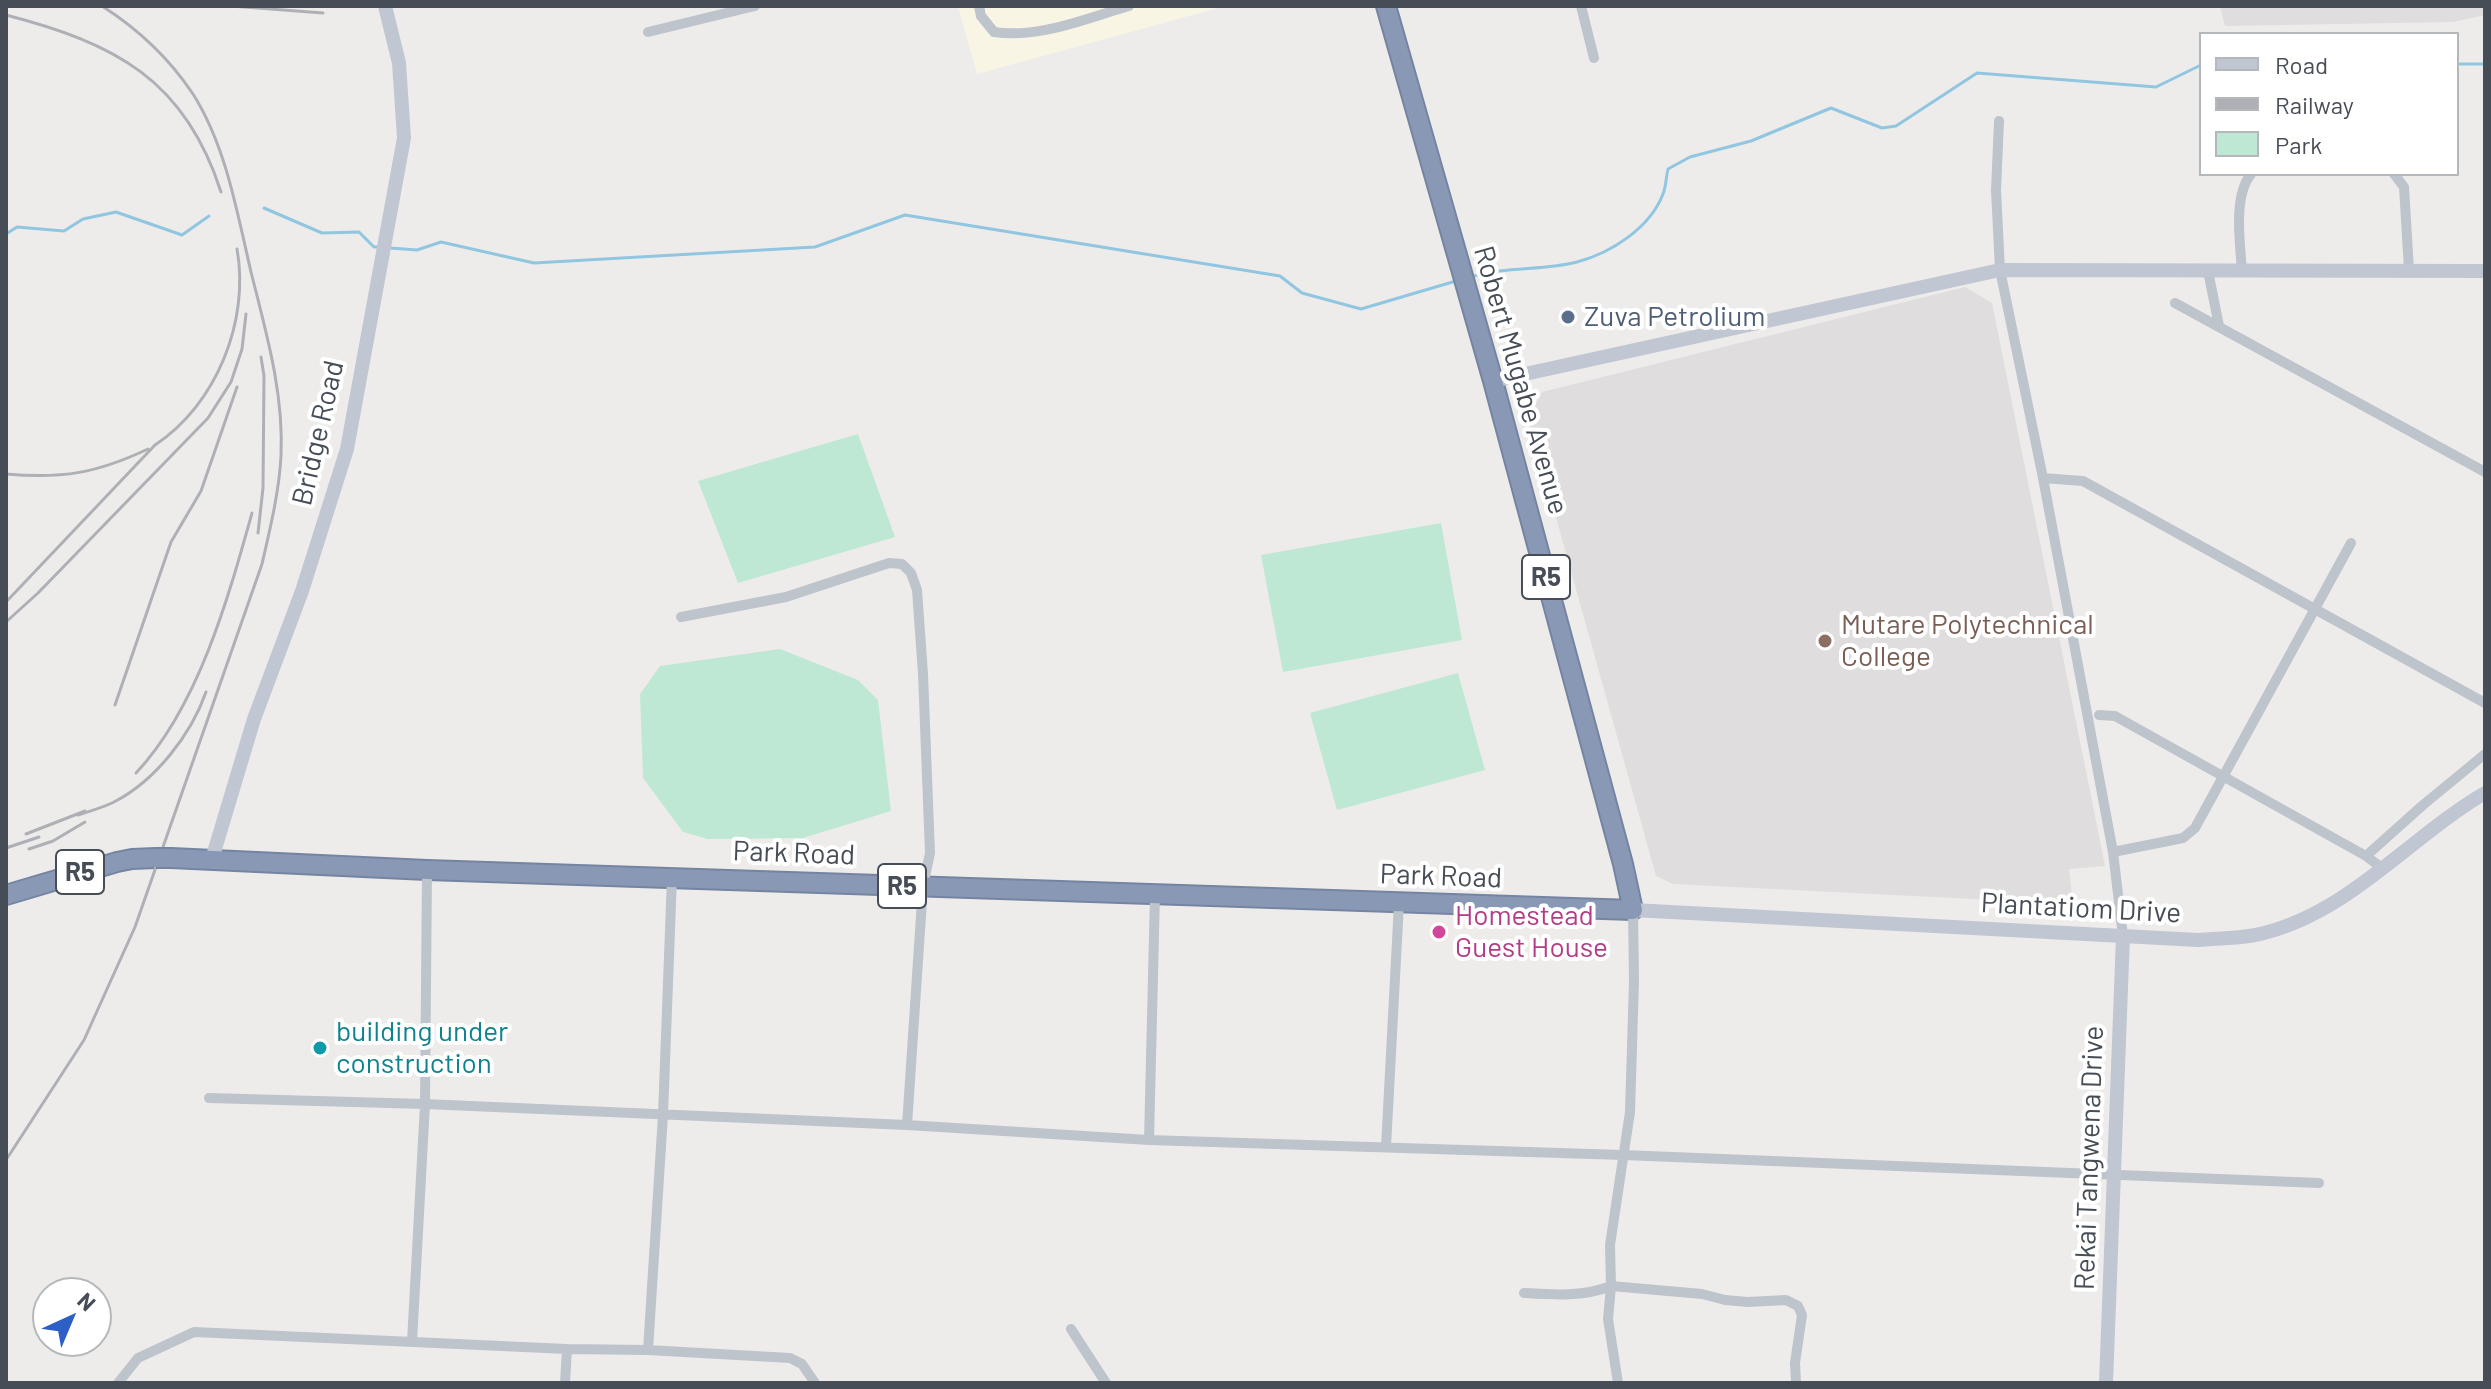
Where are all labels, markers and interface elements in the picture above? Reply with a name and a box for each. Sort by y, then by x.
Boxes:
legend [2199,32,2459,176]
text: Road [2275,50,2328,79]
text: Railway [2275,90,2354,119]
text: Park [2275,130,2322,159]
street label: Robert Mugabe Avenue [1467,242,1575,518]
place label: Zuva Petrolium [1584,300,1765,334]
marker: Zuva Petrolium [1559,308,1577,326]
street label: Bridge Road [285,357,351,509]
road number: R5 [1522,555,1570,599]
place label: Mutare Polytechnical College [1841,608,2094,674]
marker: Mutare Polytechnical College [1816,632,1834,650]
street label: Park Road [732,834,856,872]
road number: R5 [56,850,104,894]
street label: Park Road [1379,857,1503,895]
road number: R5 [878,864,926,908]
street label: Plantatiom Drive [1980,886,2182,930]
place label: Homestead Guest House [1455,899,1608,965]
marker: Homestead Guest House [1430,923,1448,941]
place label: building under construction [336,1015,508,1081]
street label: Rekai Tangwena Drive [2068,1025,2110,1291]
marker: building under construction [311,1039,329,1057]
north arrow [32,1277,112,1357]
text: N [73,1287,102,1316]

